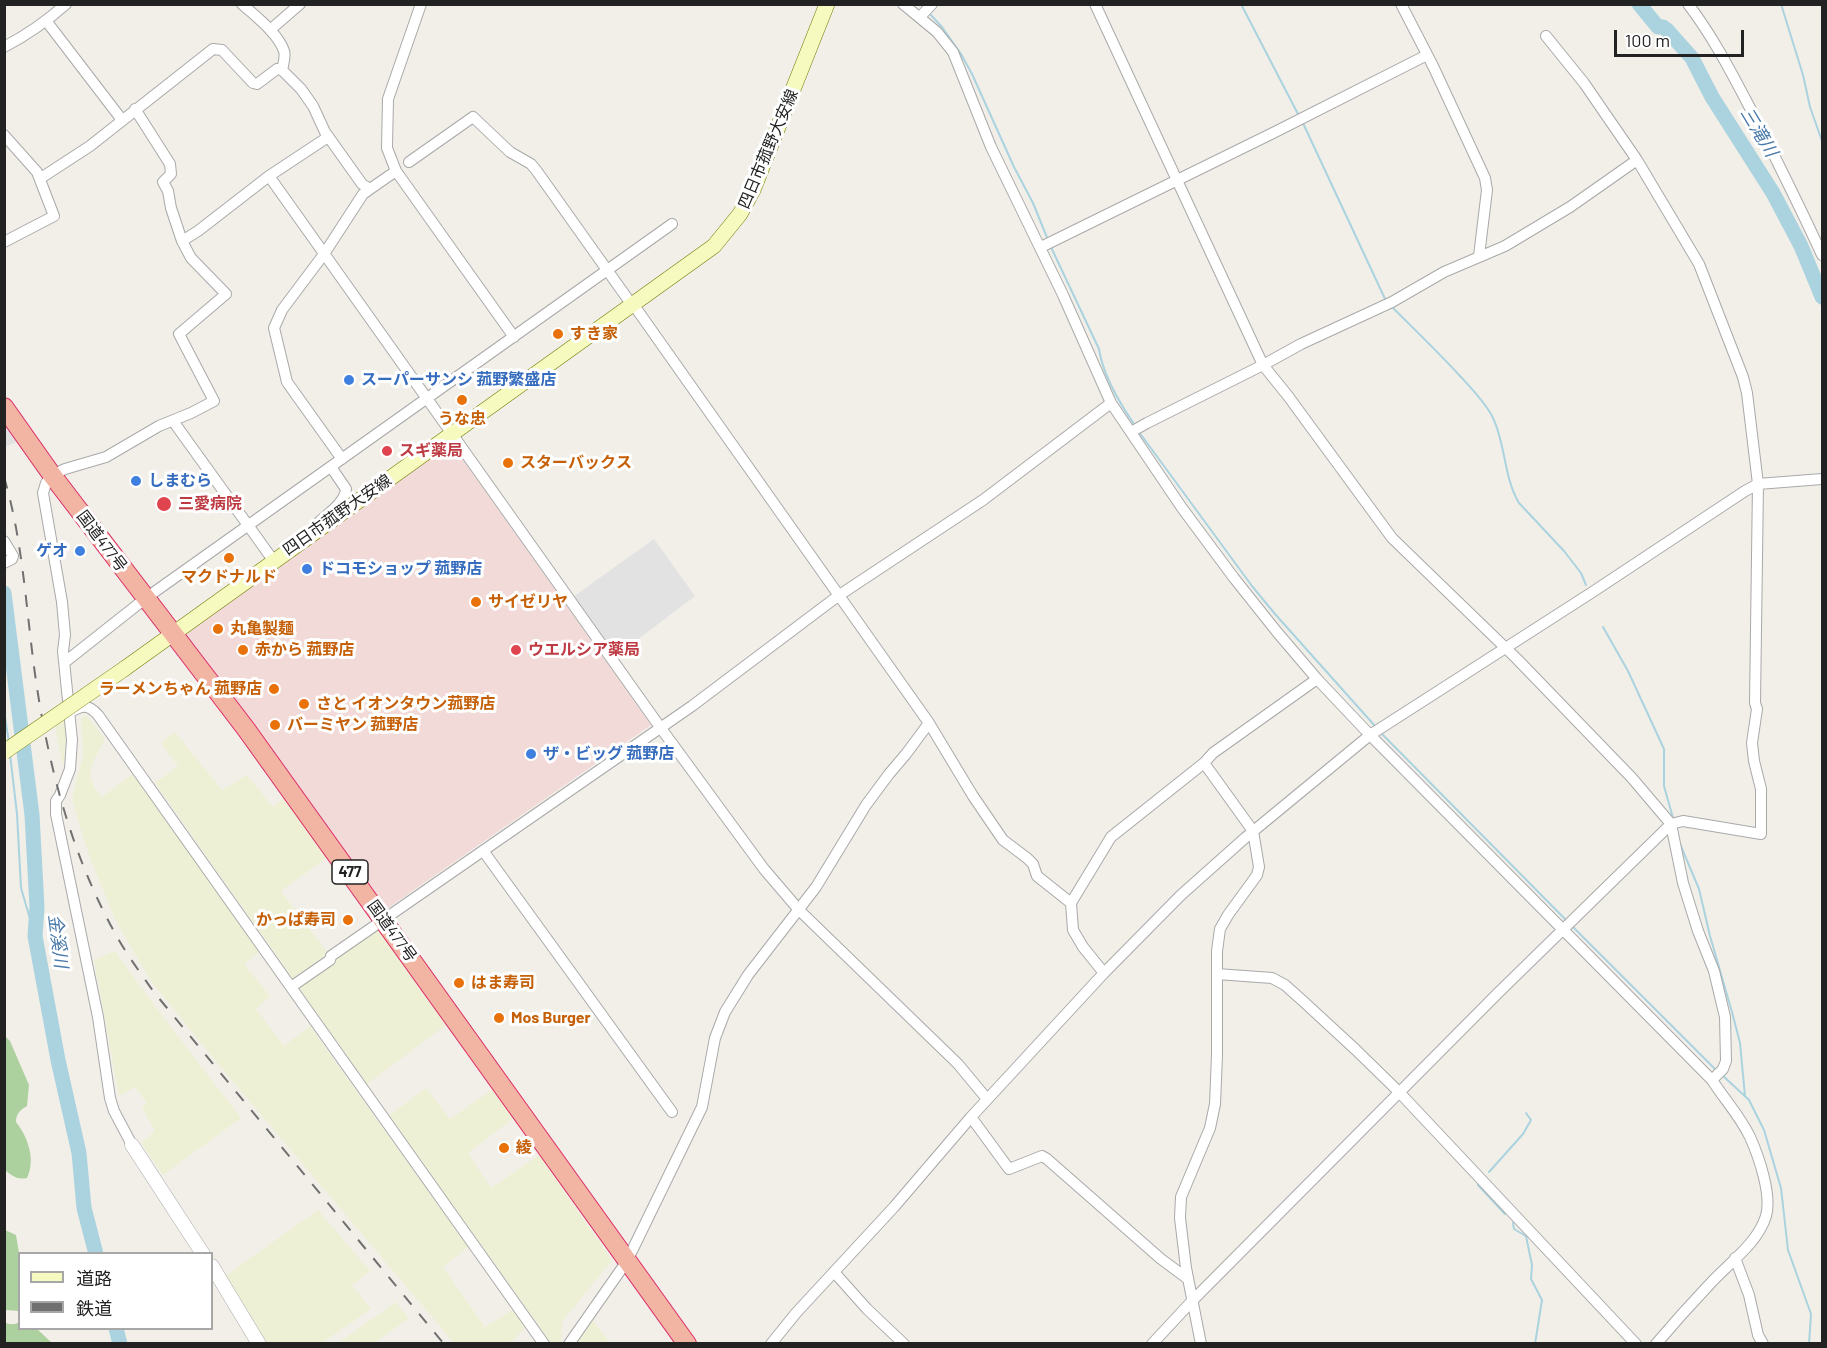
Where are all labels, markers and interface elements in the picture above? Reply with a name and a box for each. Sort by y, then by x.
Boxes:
scale bar [1617,18,1748,56]
text: 100 m [1625,29,1670,51]
street label: 四日市菰野大安線 [734,86,802,212]
water label: 三滝川 [1736,103,1782,161]
place label: すき家 [570,324,618,344]
marker: すき家 [551,327,565,341]
place label: スーパーサンシ 菰野繁盛店 [361,370,556,390]
marker: スーパーサンシ 菰野繁盛店 [342,373,356,387]
marker: うな忠 [455,393,469,407]
place label: うな忠 [438,409,486,429]
place label: スギ薬局 [399,441,463,461]
marker: スギ薬局 [380,444,394,458]
place label: スターバックス [520,453,632,473]
marker: スターバックス [501,456,515,470]
street label: 四日市菰野大安線 [279,470,395,560]
place label: しまむら [148,471,212,491]
marker: しまむら [129,474,143,488]
place label: 三愛病院 [178,494,242,514]
marker: 三愛病院 [155,495,173,513]
street label: 国道477号 [73,507,131,575]
place label: ゲオ [36,541,68,561]
marker: ゲオ [73,544,87,558]
marker: マクドナルド [222,551,236,565]
place label: ドコモショップ 菰野店 [319,559,482,579]
marker: ドコモショップ 菰野店 [300,562,314,576]
place label: マクドナルド [181,567,277,587]
place label: サイゼリヤ [488,592,568,612]
marker: サイゼリヤ [469,595,483,609]
place label: 丸亀製麺 [230,619,294,639]
marker: 丸亀製麺 [211,622,225,636]
place label: 赤から 菰野店 [255,640,354,660]
place label: ウエルシア薬局 [528,640,640,660]
marker: 赤から 菰野店 [236,643,250,657]
marker: ウエルシア薬局 [509,643,523,657]
place label: ラーメンちゃん 菰野店 [99,679,262,699]
marker: ラーメンちゃん 菰野店 [267,682,281,696]
place label: さと イオンタウン菰野店 [316,694,495,714]
marker: さと イオンタウン菰野店 [297,697,311,711]
place label: バーミヤン 菰野店 [287,715,418,735]
marker: バーミヤン 菰野店 [268,718,282,732]
place label: ザ・ビッグ 菰野店 [543,744,674,764]
marker: ザ・ビッグ 菰野店 [524,747,538,761]
road number: 477 [332,860,368,884]
street label: 国道477号 [363,896,421,966]
place label: かっぱ寿司 [256,910,336,930]
water label: 金溪川 [44,913,72,969]
marker: かっぱ寿司 [341,913,355,927]
place label: はま寿司 [471,973,535,993]
marker: はま寿司 [452,976,466,990]
place label: Mos Burger [511,1008,591,1028]
marker: Mos Burger [492,1011,506,1025]
place label: 綾 [516,1138,532,1158]
marker: 綾 [497,1141,511,1155]
legend [18,1252,213,1330]
text: 道路 [76,1267,112,1289]
text: 鉄道 [76,1297,112,1319]

